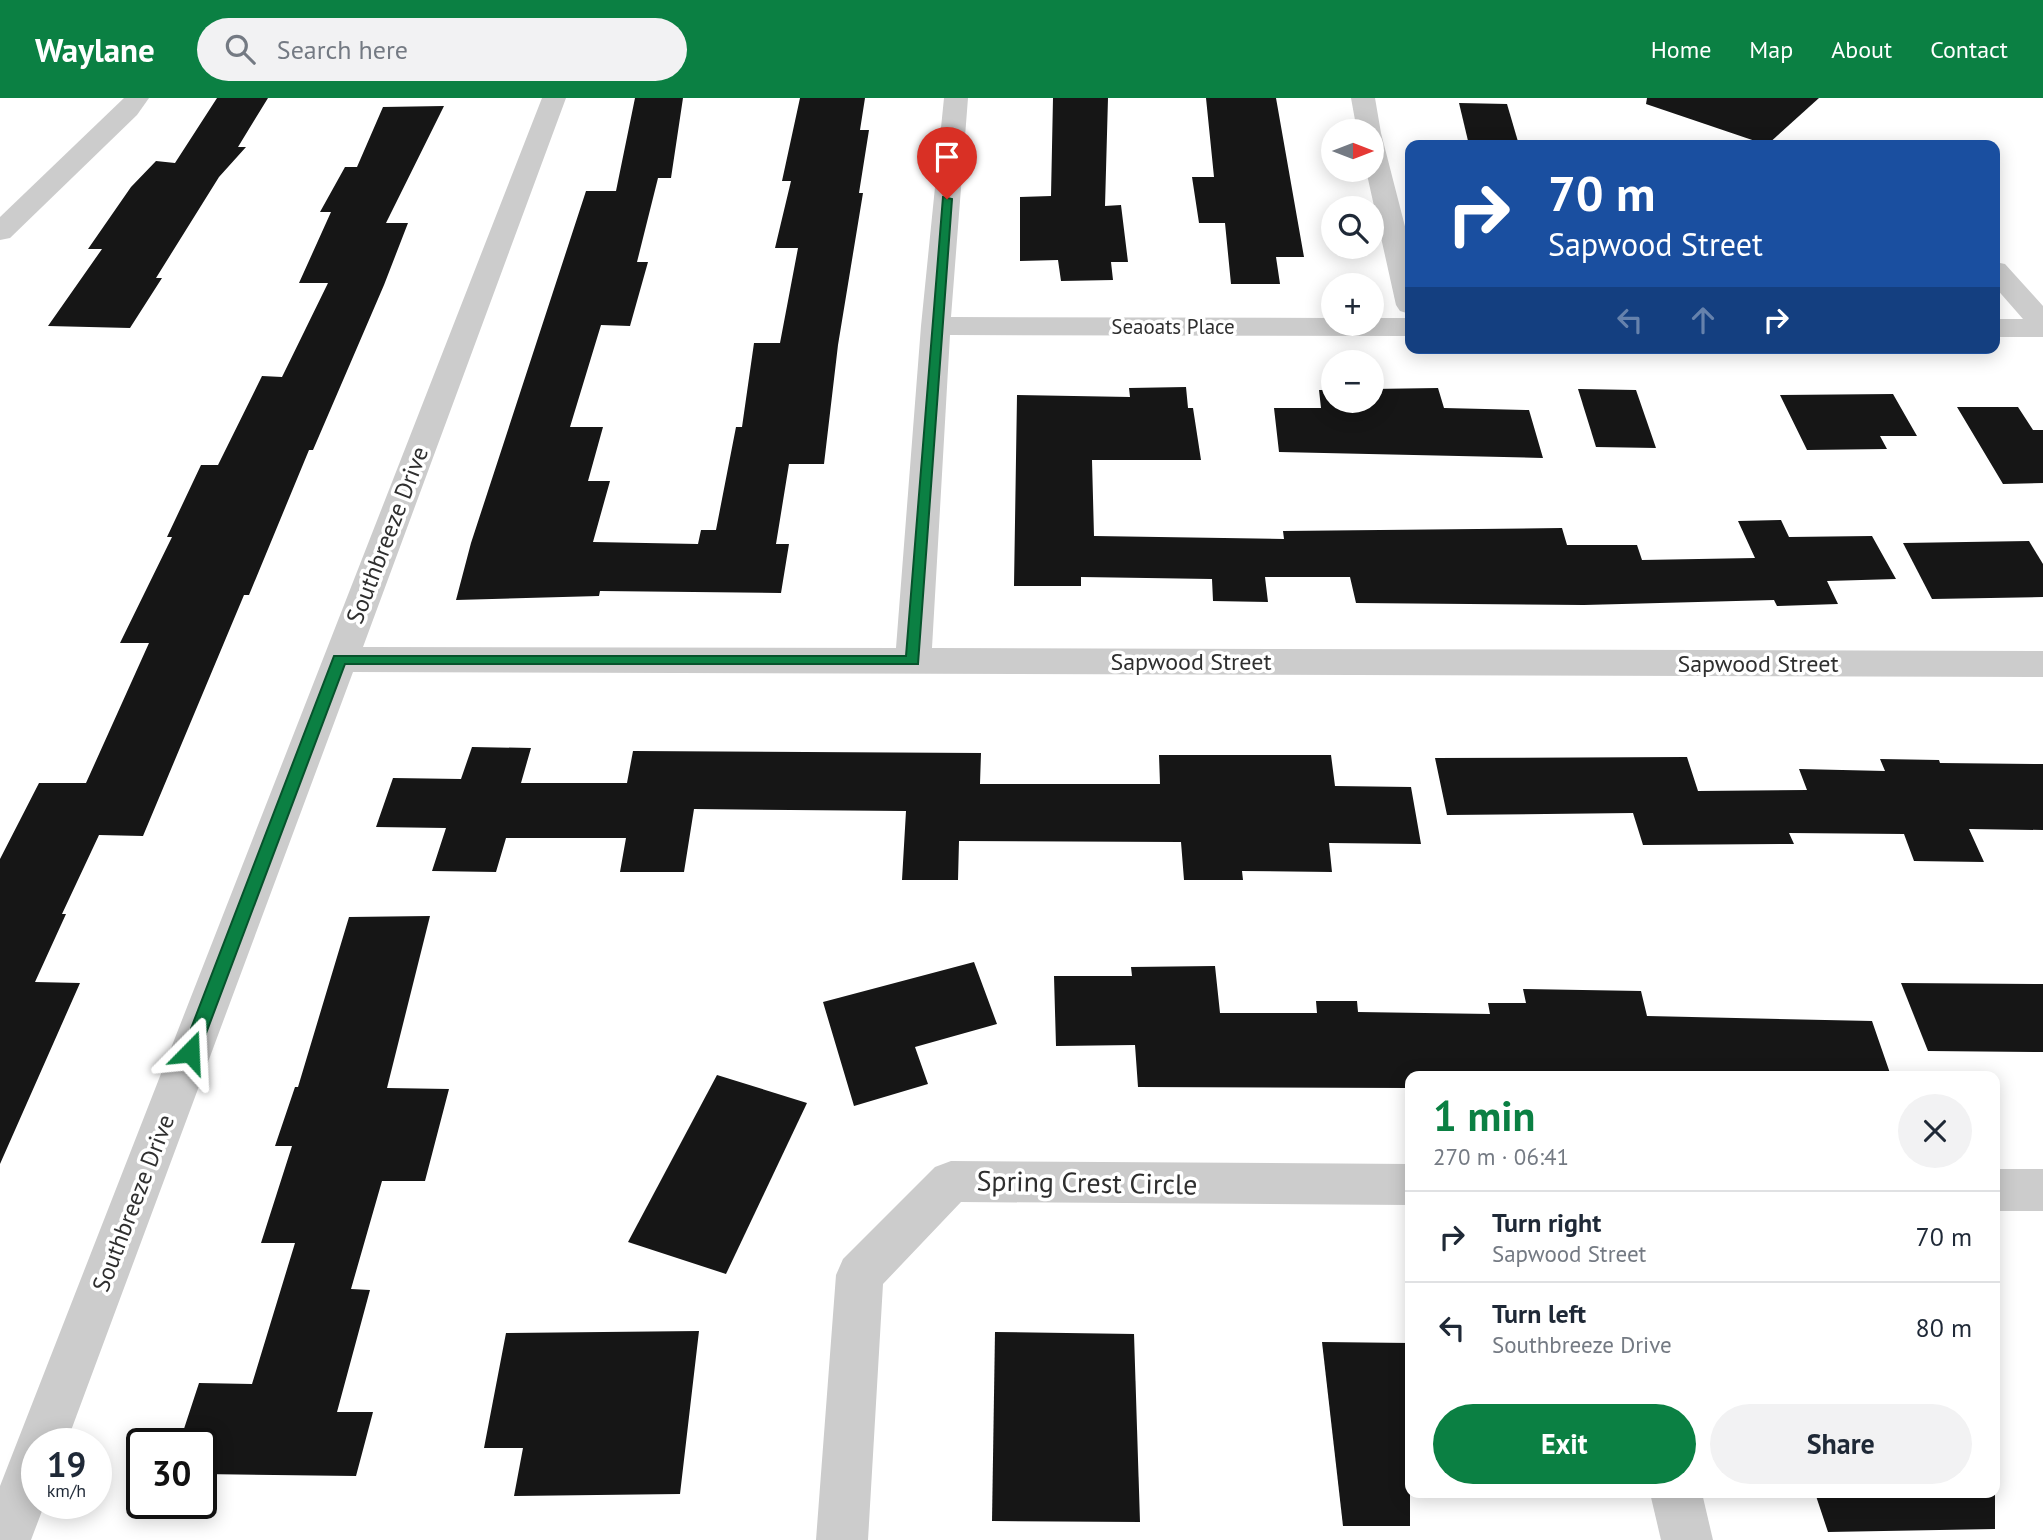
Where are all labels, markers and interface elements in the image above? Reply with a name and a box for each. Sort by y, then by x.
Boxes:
search box [197,18,687,81]
text: Waylane [35,28,155,71]
icon: search [221,30,259,68]
text: Search here [277,33,408,66]
text: Home [1651,34,1711,65]
text: Map [1749,34,1793,65]
text: About [1831,34,1892,65]
text: Contact [1930,34,2008,65]
north arrow [1321,119,1384,182]
map controls [1321,119,1384,413]
pin [917,127,977,199]
icon: arrive [928,138,966,176]
text: 70 m [1548,161,1655,225]
icon: right [1433,168,1524,259]
button: search [1321,196,1384,259]
text: Sapwood Street [1548,223,1763,265]
button: + [1321,273,1384,336]
icon: left [1611,301,1649,339]
icon: ahead [1684,301,1722,339]
icon: right [1757,301,1795,339]
street label: Seaoats Place [1111,313,1235,340]
button: − [1321,350,1384,413]
street label: Southbreeze Drive [339,442,435,628]
street label: Sapwood Street [1110,646,1272,677]
street label: Sapwood Street [1677,648,1839,679]
position arrow [153,1015,227,1089]
text: 1 min [1433,1088,1535,1143]
button: close [1898,1094,1972,1168]
street label: Southbreeze Drive [85,1110,181,1296]
text: 270 m · 06:41 [1433,1142,1569,1171]
street label: Spring Crest Circle [976,1162,1198,1202]
text: Turn right [1492,1206,1601,1239]
icon: right [1433,1218,1471,1256]
text: 70 m [1916,1220,1972,1253]
text: Sapwood Street [1492,1239,1646,1268]
text: Turn left [1492,1297,1586,1330]
icon: left [1433,1309,1471,1347]
text: 80 m [1916,1311,1972,1344]
text: Southbreeze Drive [1492,1330,1672,1359]
button: Exit [1433,1404,1696,1484]
button: Share [1710,1404,1972,1484]
speed limit sign: 30 [126,1428,217,1519]
text: 19 [47,1441,86,1487]
text: km/h [47,1479,86,1502]

